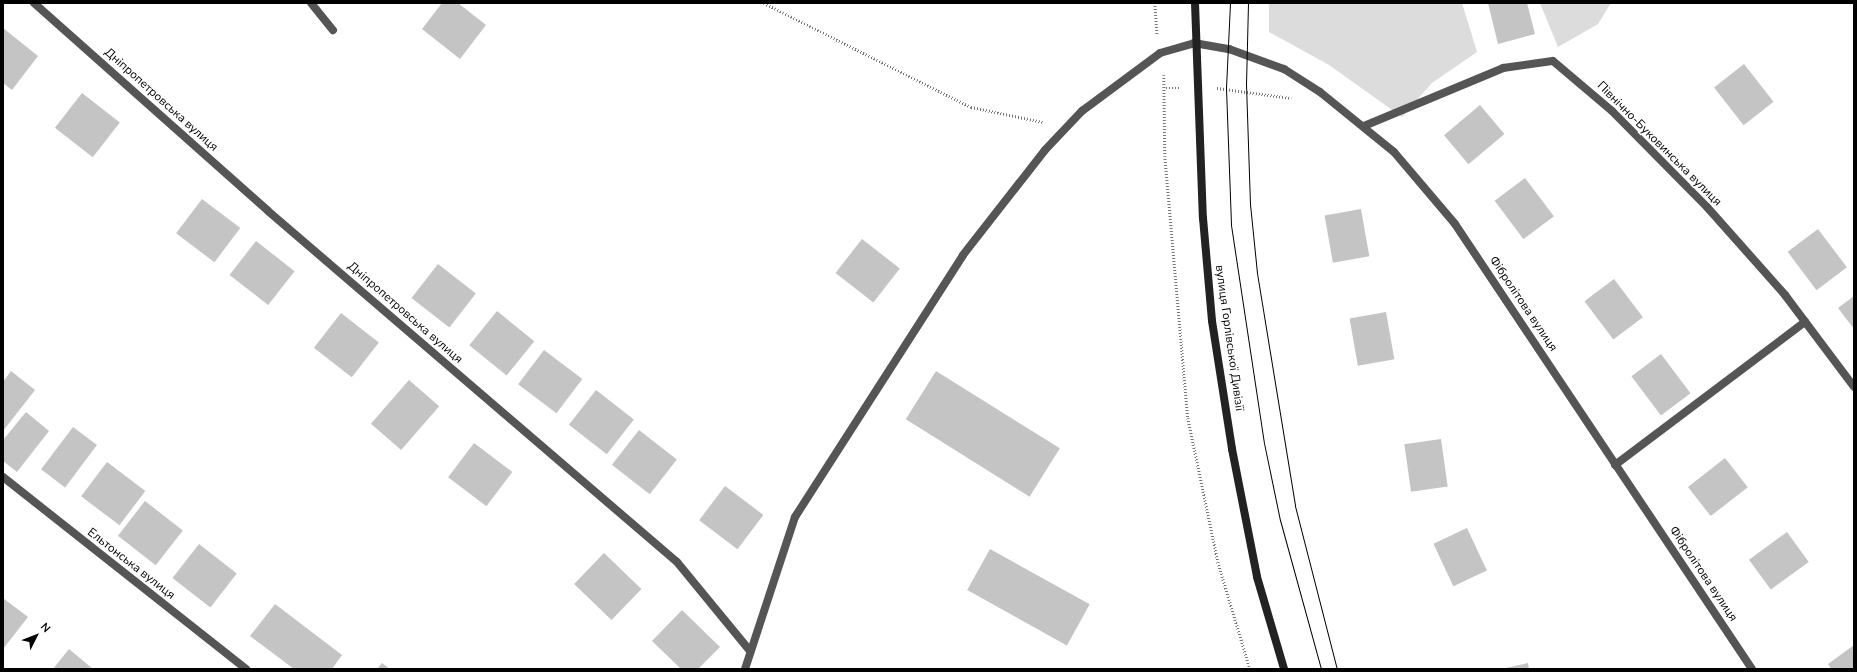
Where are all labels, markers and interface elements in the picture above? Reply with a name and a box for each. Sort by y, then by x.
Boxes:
street label: Дніпропетровська вулиця [101,45,221,155]
street label: Північно-Буковинська вулиця [1594,79,1724,209]
street label: Фібролітова вулиця [1486,254,1560,354]
street label: Дніпропетровська вулиця [345,259,465,367]
street label: вулиця Горлівської Дивізії [1212,264,1246,412]
street label: Фібролітова вулиця [1666,524,1740,624]
street label: Ельтонська вулиця [84,525,178,603]
north arrow [16,616,56,656]
text: N [37,620,54,636]

